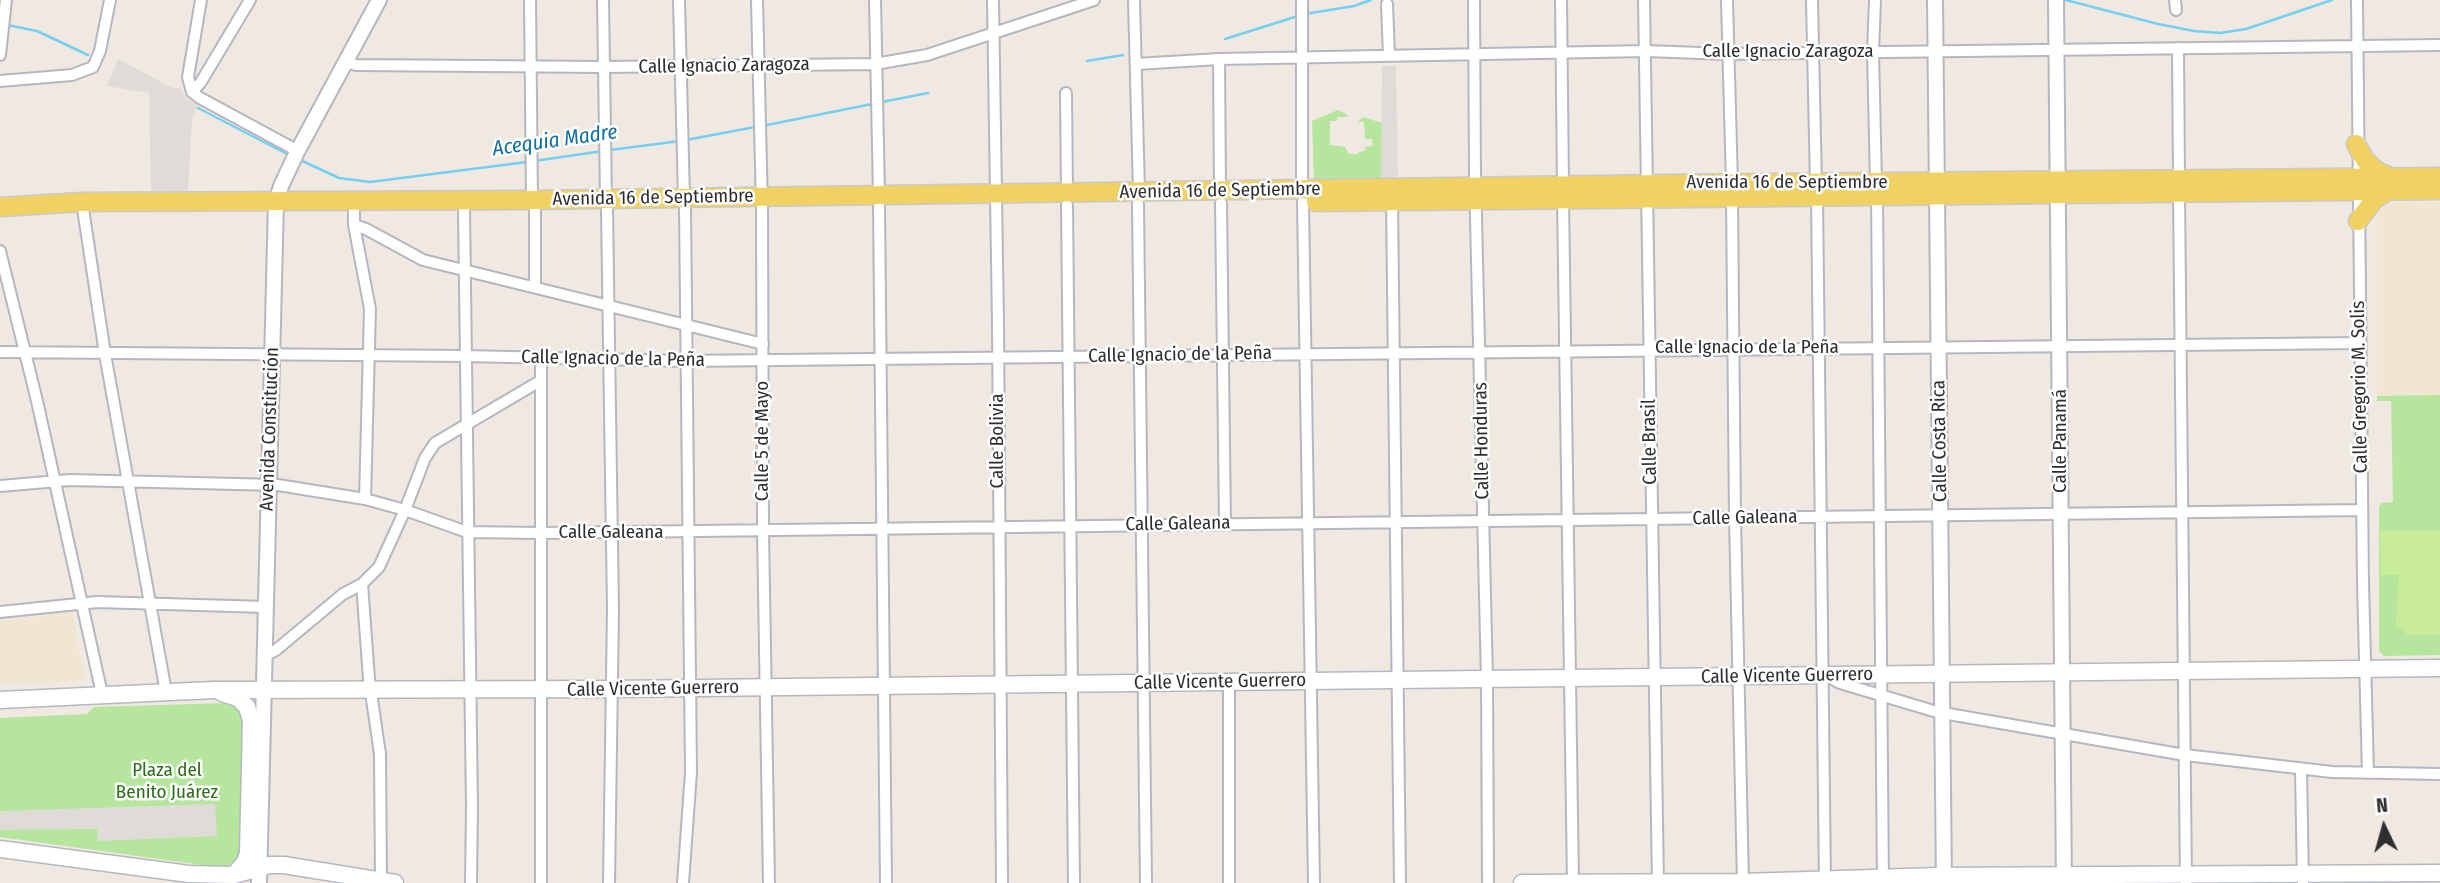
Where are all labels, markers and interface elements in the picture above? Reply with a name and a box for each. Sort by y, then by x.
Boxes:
street label: Calle Ignacio Zaragoza [1702,41,1874,63]
street label: Calle Ignacio Zaragoza [638,53,810,79]
water label: Acequia Madre [491,120,619,162]
street label: Avenida 16 de Septiembre [1686,172,1888,194]
street label: Avenida 16 de Septiembre [1119,178,1321,204]
street label: Avenida 16 de Septiembre [552,185,754,211]
street label: Calle Gregorio M. Solis [2347,301,2373,473]
street label: Calle Ignacio de la Peña [1655,337,1839,359]
street label: Calle Ignacio de la Peña [1088,342,1272,368]
street label: Calle Ignacio de la Peña [521,346,705,372]
street label: Avenida Constitución [256,347,284,511]
street label: Calle Costa Rica [1928,380,1952,502]
street label: Calle 5 de Mayo [752,381,774,501]
street label: Calle Honduras [1470,382,1494,500]
street label: Calle Panamá [2050,389,2072,493]
street label: Calle Bolivia [987,393,1009,489]
street label: Calle Brasil [1638,399,1662,485]
street label: Calle Galeana [1692,506,1798,530]
street label: Calle Galeana [1125,512,1231,536]
street label: Calle Galeana [558,522,664,544]
street label: Calle Vicente Guerrero [1701,663,1873,689]
street label: Calle Vicente Guerrero [1134,669,1306,695]
street label: Calle Vicente Guerrero [567,676,739,702]
park label: Plaza del Benito Juárez [116,760,218,804]
north arrow [2349,792,2419,862]
text: N [2375,794,2389,818]

